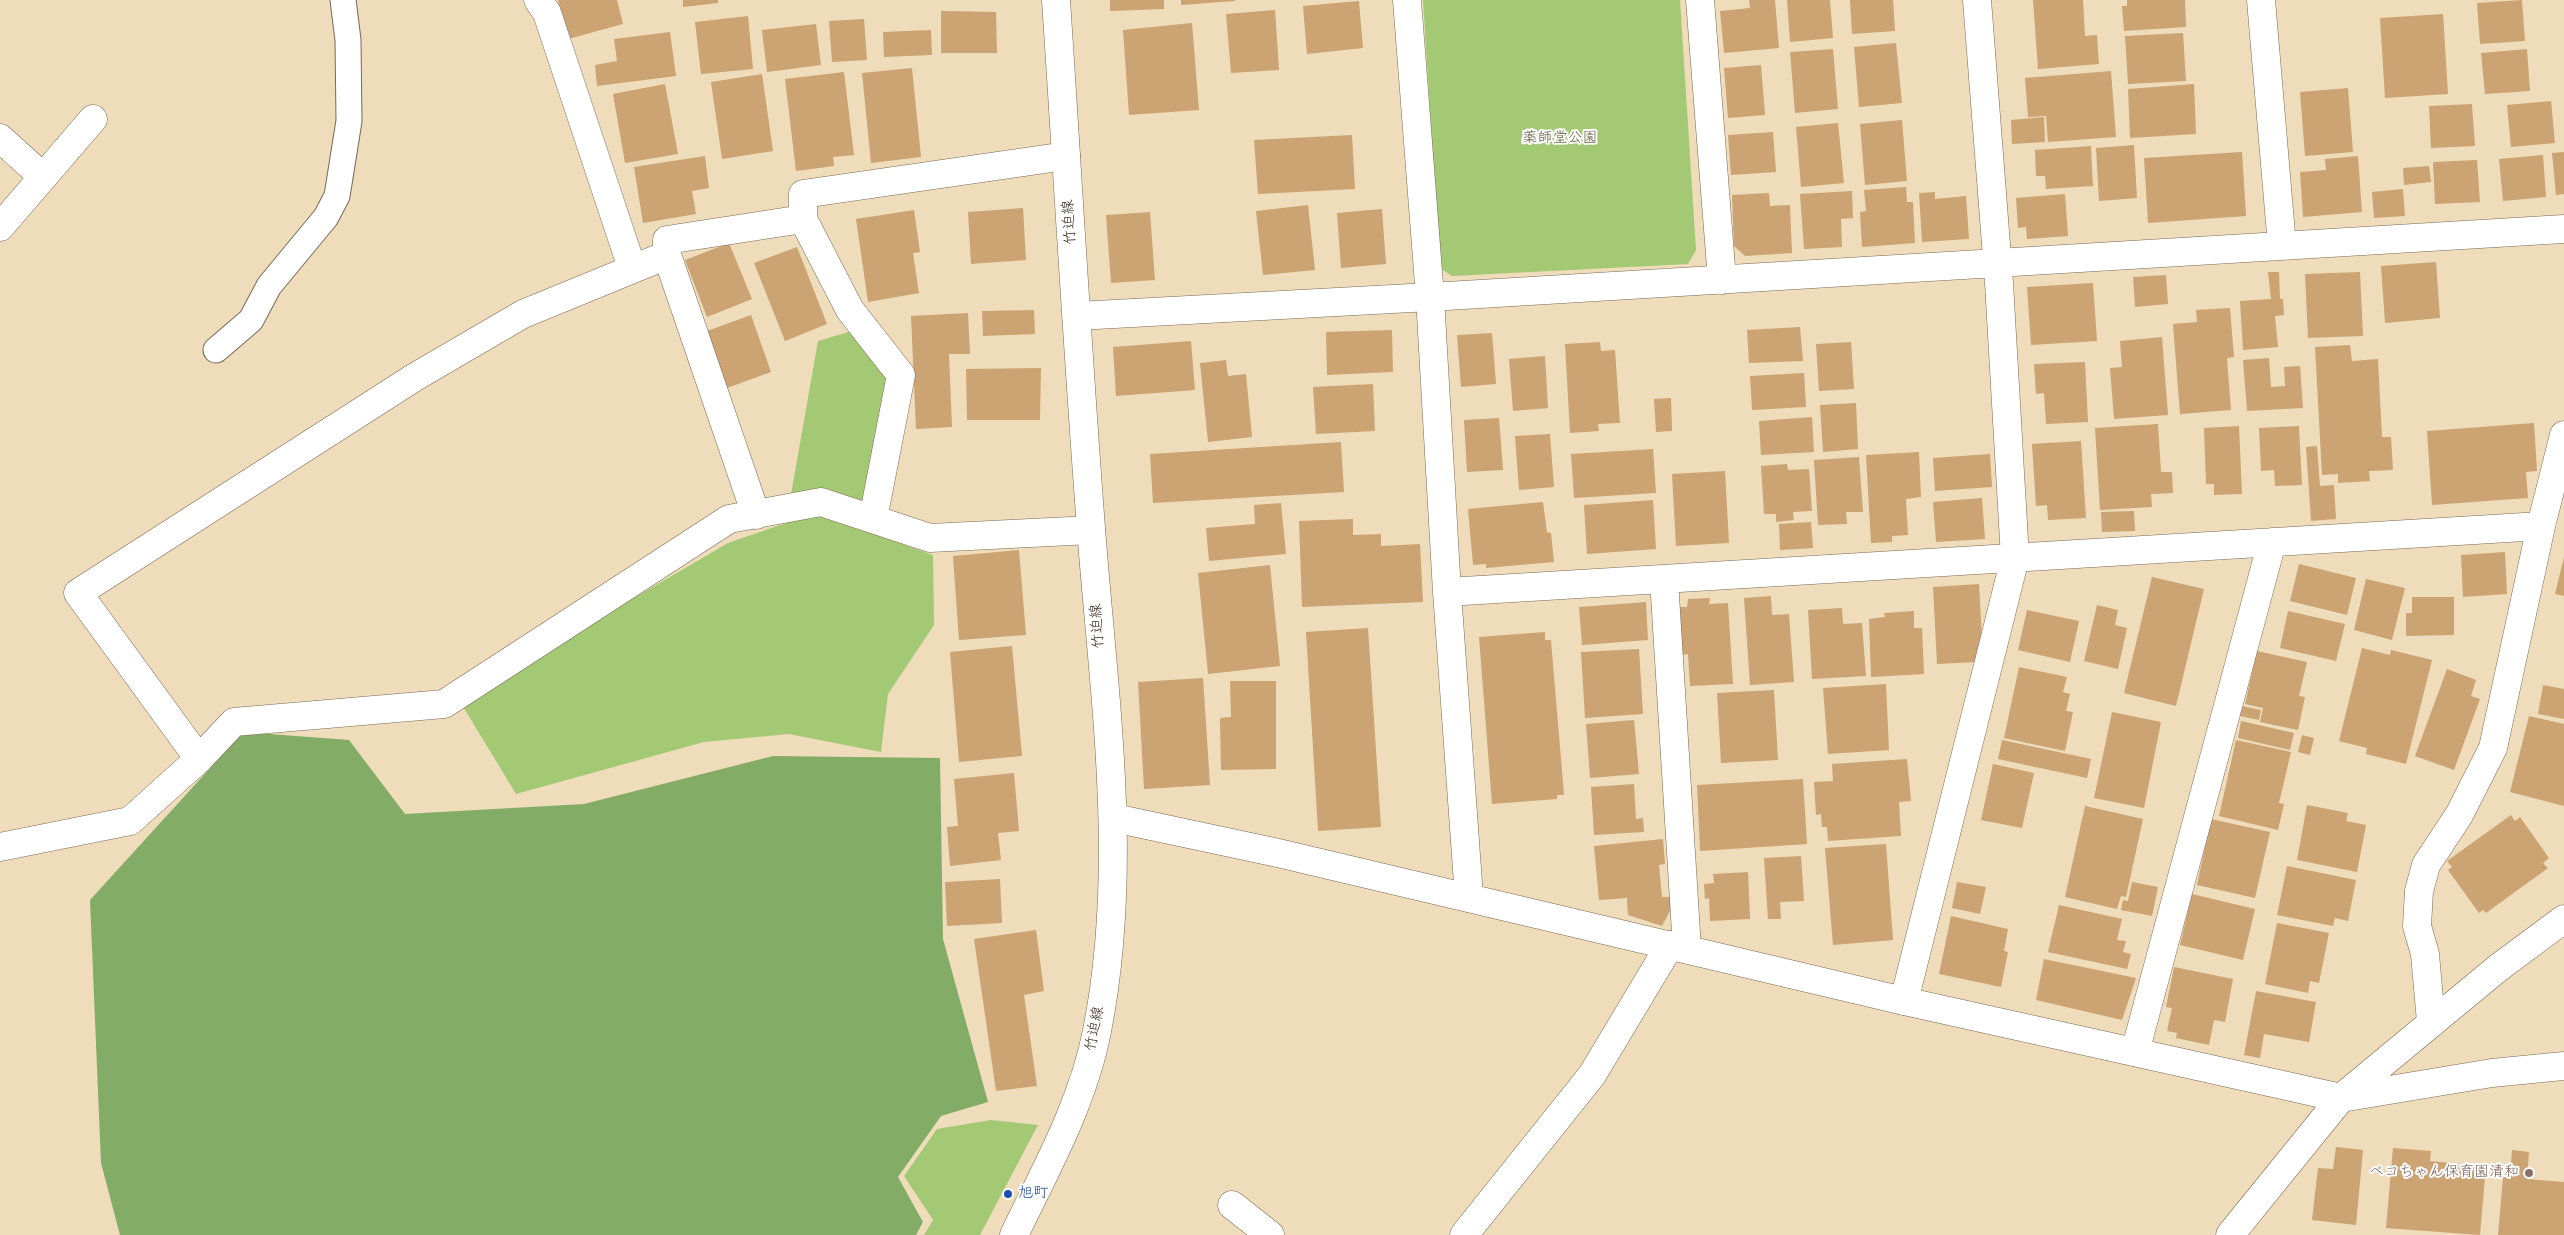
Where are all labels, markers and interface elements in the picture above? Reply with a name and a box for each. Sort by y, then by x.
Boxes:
park label: 薬師堂公園 [1523,130,1597,148]
street label: 竹迫線 [1060,199,1082,245]
street label: 竹迫線 [1088,603,1110,649]
street label: 竹迫線 [1083,1005,1109,1053]
place label: ペコちゃん保育園清和 [2369,1164,2519,1182]
marker: ペコちゃん保育園清和 [2523,1167,2535,1179]
place label: 旭町 [1018,1185,1048,1203]
marker: 旭町 [1002,1188,1014,1200]

